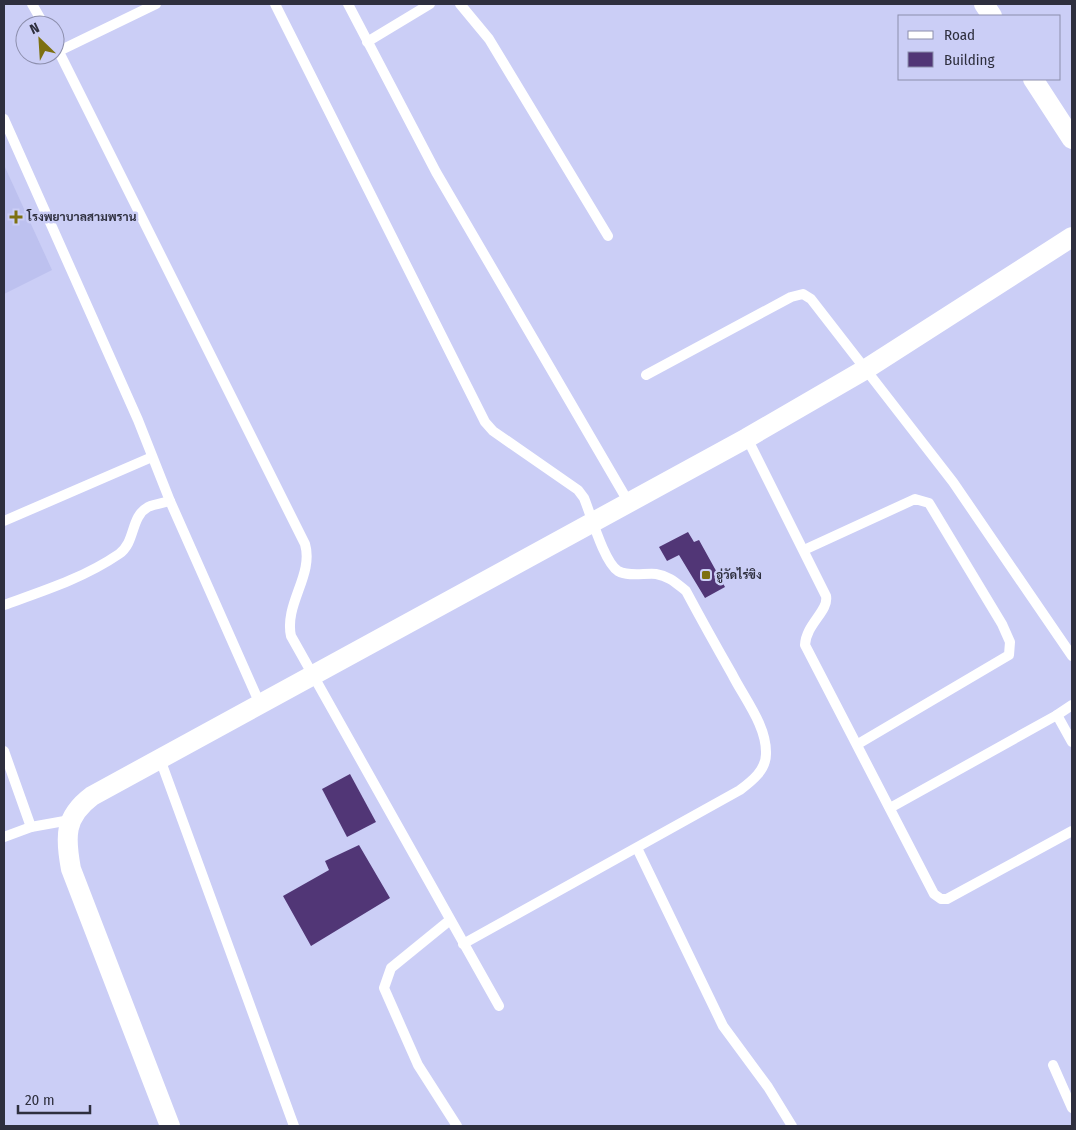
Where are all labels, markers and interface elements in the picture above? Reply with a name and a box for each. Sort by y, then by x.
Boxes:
north arrow [15,15,65,65]
legend [898,15,1061,80]
text: N [27,19,42,38]
text: Road [944,26,975,44]
text: Building [944,51,995,69]
place label: โรงพยาบาลสามพราน [26,209,137,224]
marker: โรงพยาบาลสามพราน [9,210,23,224]
place label: อู่วัดไร่ขิง [716,567,762,583]
marker: อู่วัดไร่ขิง [700,569,712,581]
scale bar [18,1082,90,1114]
text: 20 m [25,1091,55,1109]

